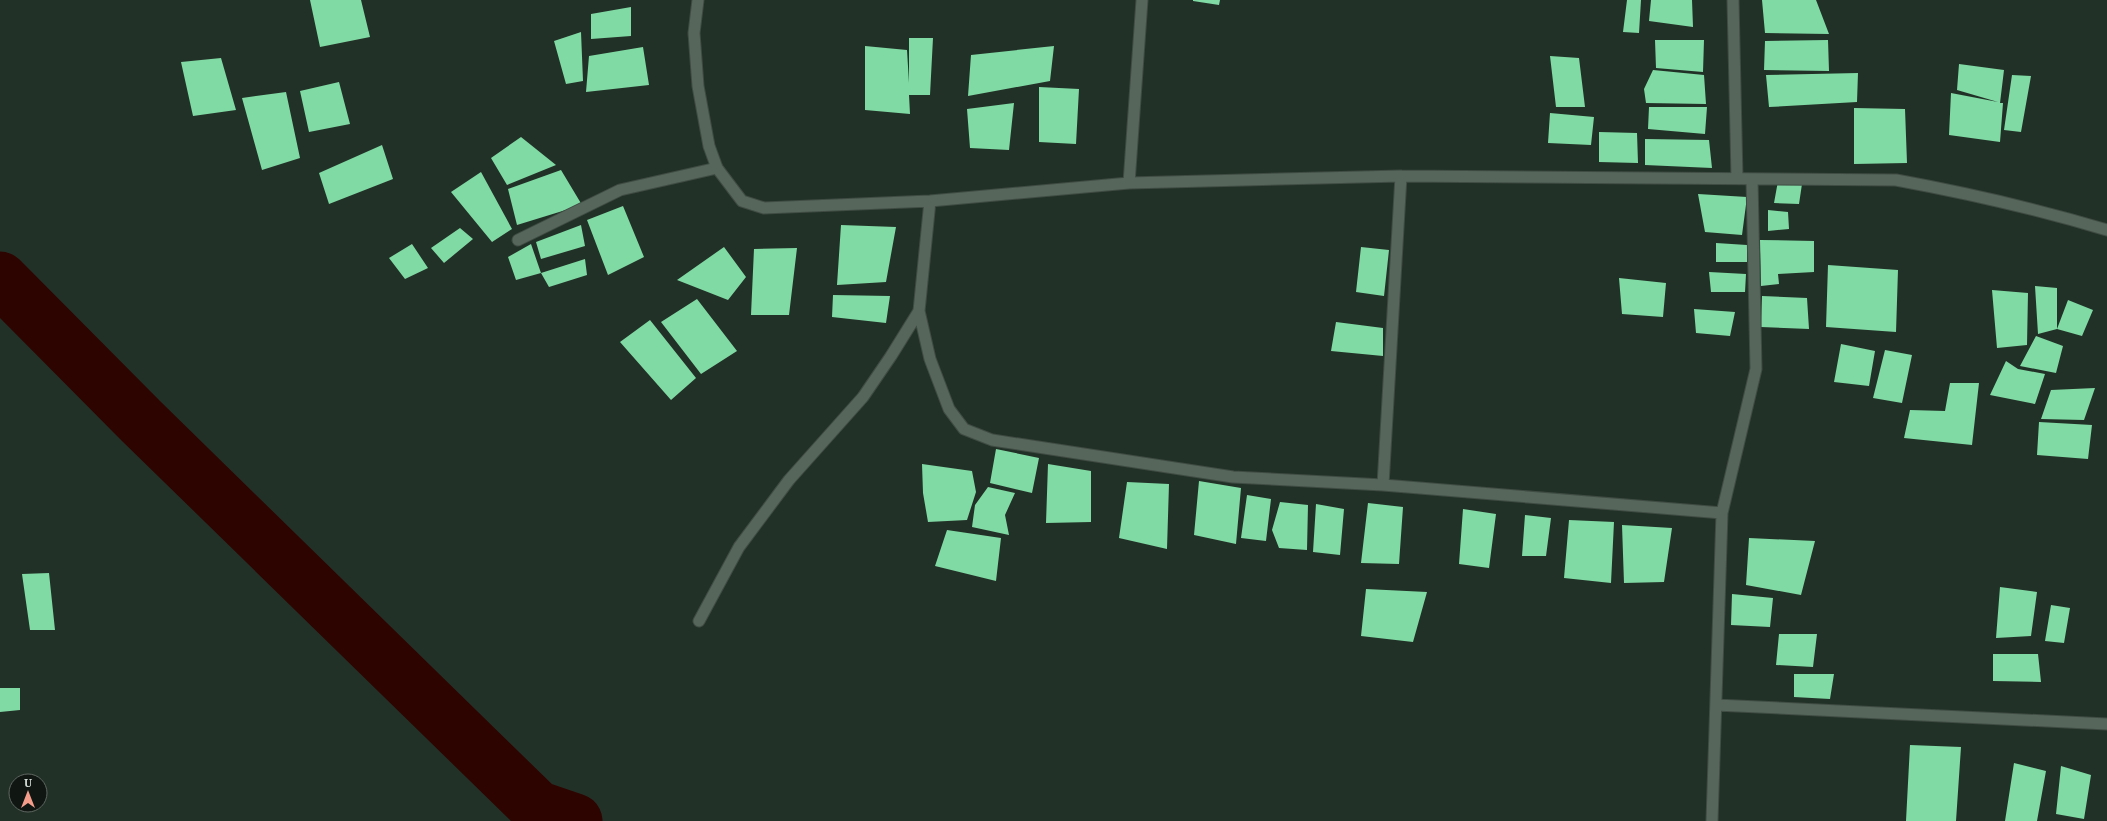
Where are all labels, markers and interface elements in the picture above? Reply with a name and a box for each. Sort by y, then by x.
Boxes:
north arrow [8,773,48,813]
text: U [24,775,33,790]

